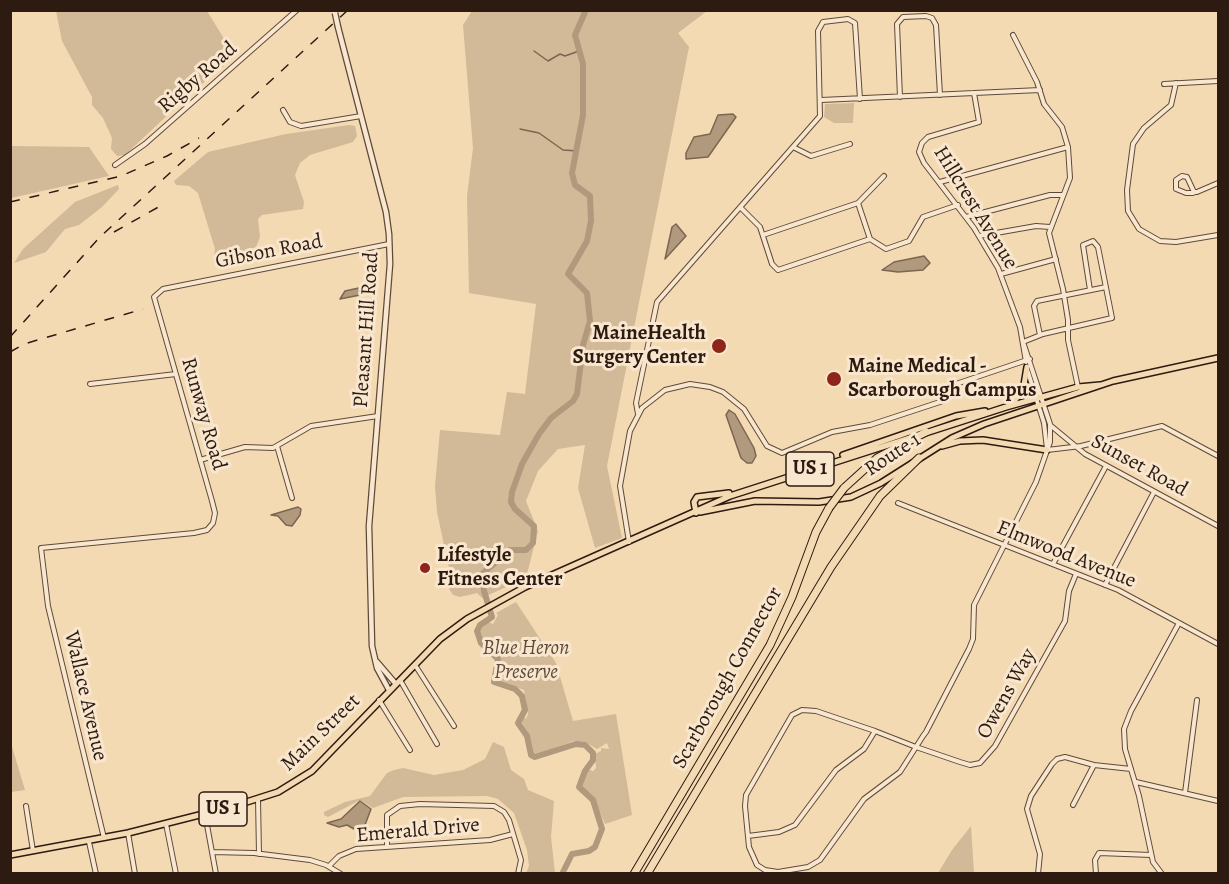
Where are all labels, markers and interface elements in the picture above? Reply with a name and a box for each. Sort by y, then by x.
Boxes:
street label: Rigby Road [153,37,243,119]
street label: Hillcrest Avenue [927,142,1023,274]
street label: Gibson Road [213,229,325,275]
street label: Pleasant Hill Road [349,251,385,409]
place label: MaineHealth Surgery Center [573,321,706,371]
marker: MaineHealth Surgery Center [710,337,728,355]
place label: Maine Medical - Scarborough Campus [848,354,1037,404]
street label: Runway Road [175,355,231,473]
marker: Maine Medical - Scarborough Campus [825,370,843,388]
street label: Route 1 [860,428,926,482]
street label: Sunset Road [1086,429,1192,503]
road number: US 1 [786,452,834,486]
street label: Elmwood Avenue [993,516,1139,594]
place label: Lifestyle Fitness Center [437,543,563,593]
marker: Lifestyle Fitness Center [418,561,432,575]
street label: Scarborough Connector [668,583,788,773]
street label: Wallace Avenue [58,629,112,763]
park label: Blue Heron Preserve [483,636,569,686]
street label: Owens Way [972,644,1042,744]
street label: Main Street [276,689,366,777]
road number: US 1 [199,792,247,826]
street label: Emerald Drive [355,813,481,849]

